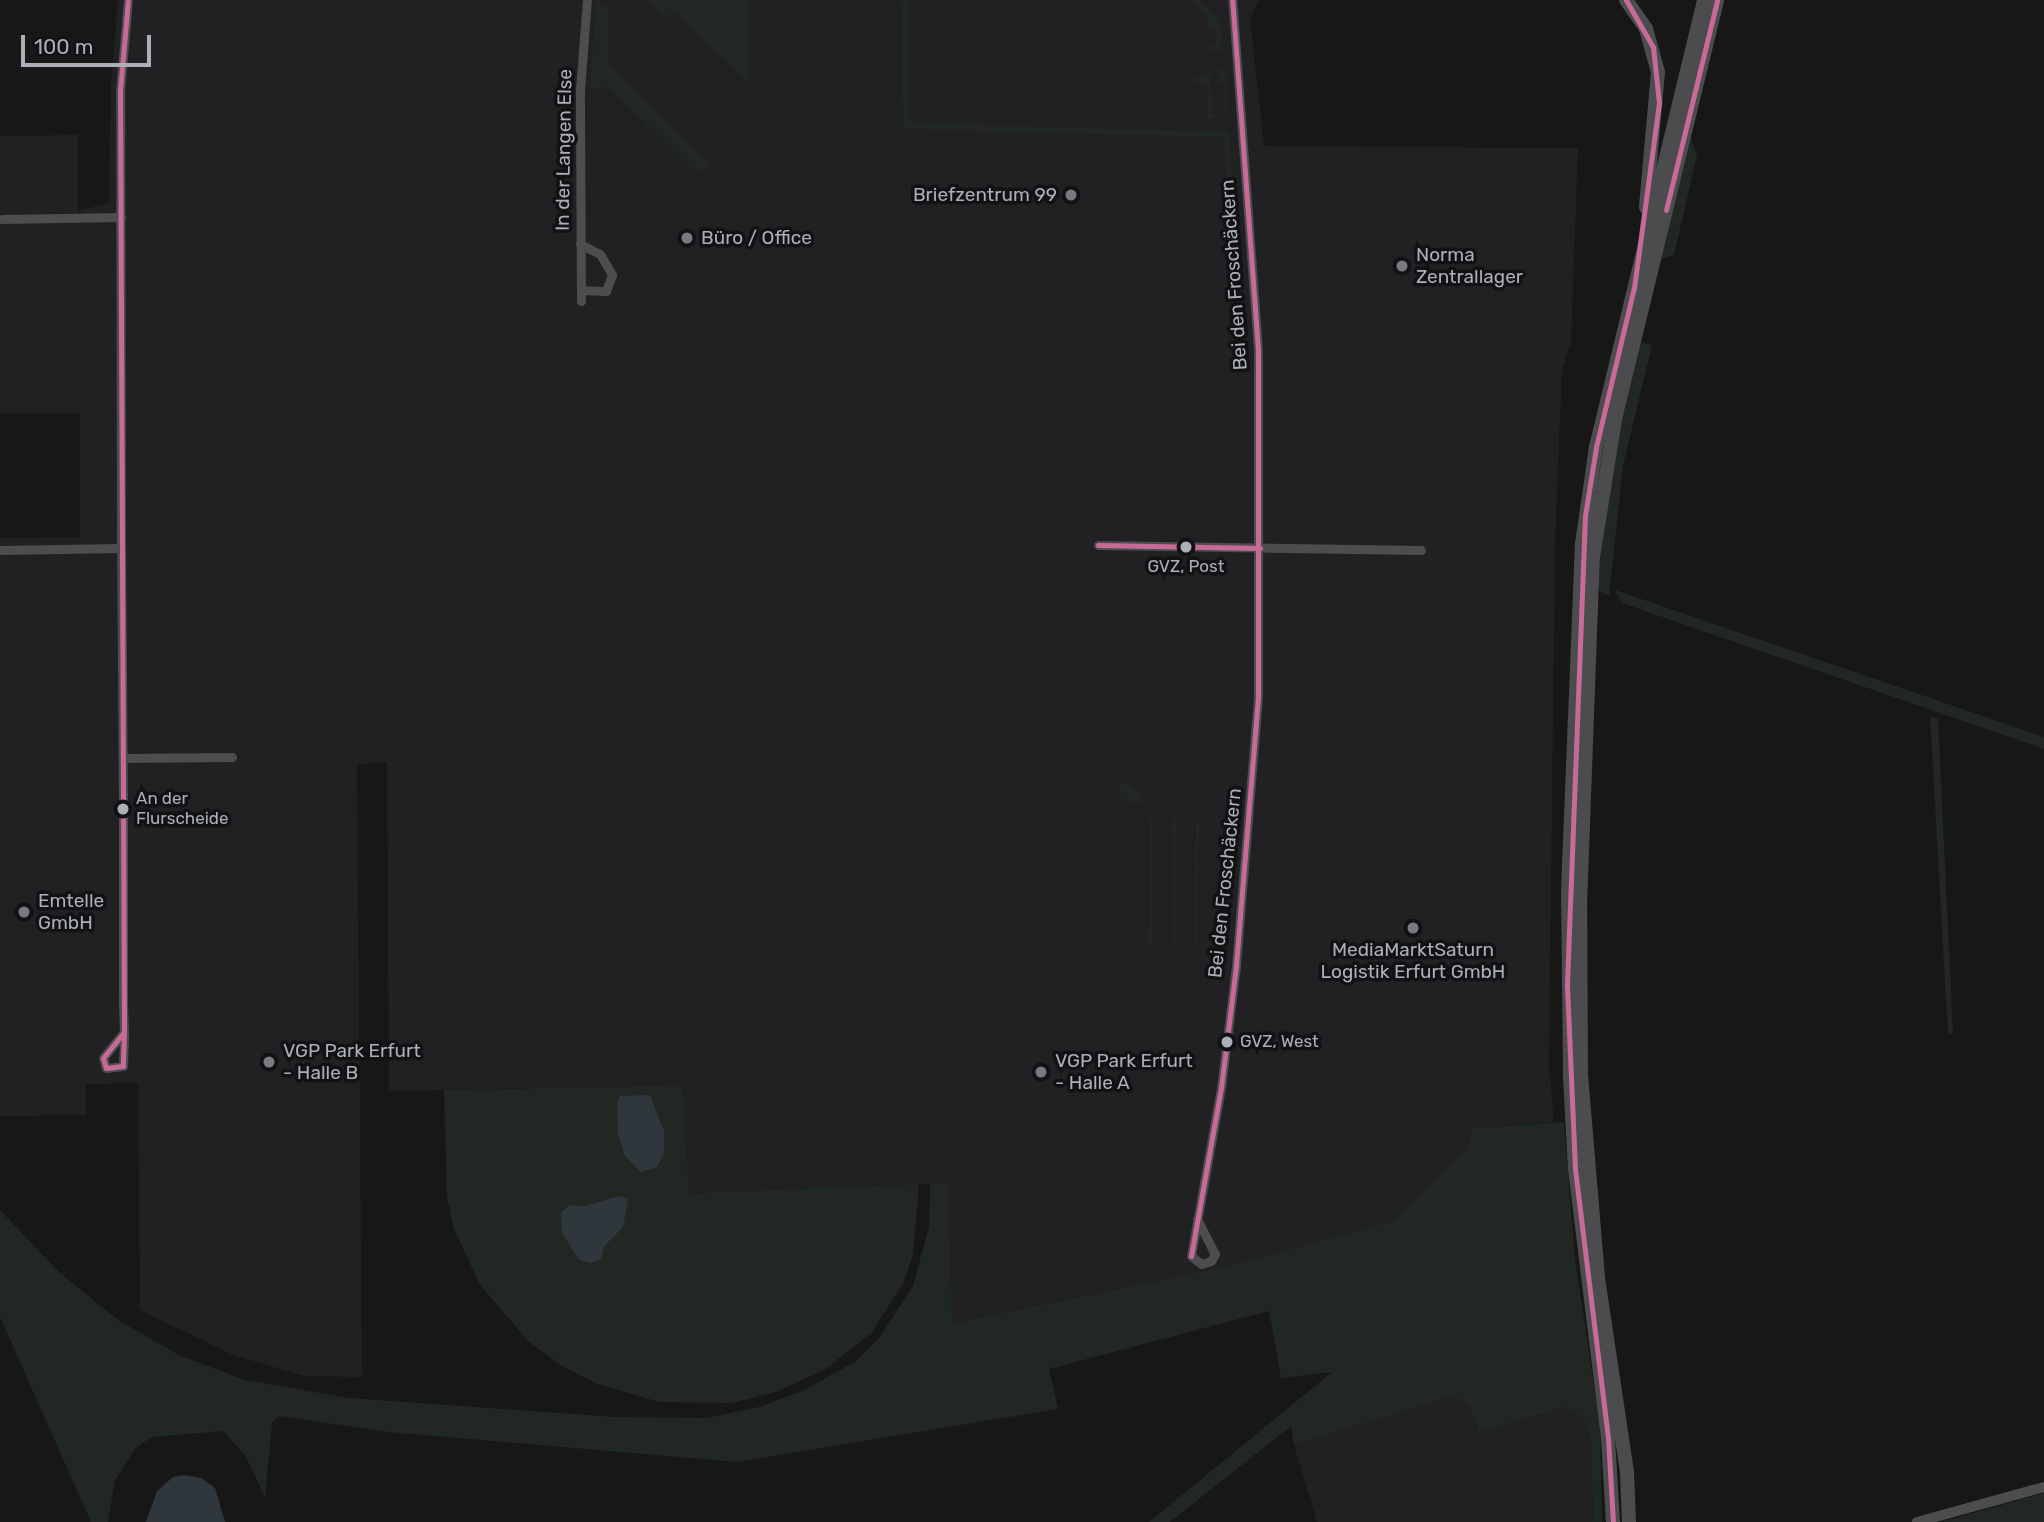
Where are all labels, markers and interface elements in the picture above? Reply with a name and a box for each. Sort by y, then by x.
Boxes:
scale bar [24,21,154,65]
text: 100 m [34,34,93,59]
street label: In der Langen Else [551,69,577,231]
street label: Bei den Froschäckern [1216,179,1252,371]
place label: Briefzentrum 99 [913,184,1057,206]
marker: Briefzentrum 99 [1063,187,1079,203]
place label: Büro / Office [701,227,812,249]
marker: Büro / Office [679,230,695,246]
place label: Norma Zentrallager [1416,244,1523,288]
marker: Norma Zentrallager [1394,258,1410,274]
marker: GVZ, Post [1179,540,1193,554]
place label: GVZ, Post [1148,557,1224,577]
street label: Bei den Froschäckern [1204,787,1246,979]
place label: An der Flurscheide [136,789,228,829]
marker: An der Flurscheide [116,802,130,816]
place label: Emtelle GmbH [38,890,104,934]
marker: Emtelle GmbH [16,904,32,920]
marker: MediaMarktSaturn Logistik Erfurt GmbH [1405,920,1421,936]
place label: MediaMarktSaturn Logistik Erfurt GmbH [1321,939,1505,983]
place label: GVZ, West [1240,1032,1319,1052]
marker: GVZ, West [1220,1035,1234,1049]
place label: VGP Park Erfurt - Halle B [283,1040,421,1084]
place label: VGP Park Erfurt - Halle A [1055,1050,1193,1094]
marker: VGP Park Erfurt - Halle B [261,1054,277,1070]
marker: VGP Park Erfurt - Halle A [1033,1064,1049,1080]

